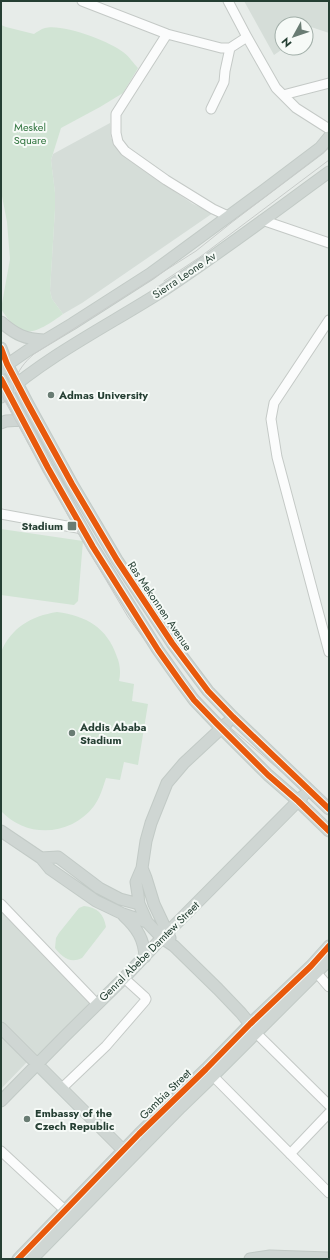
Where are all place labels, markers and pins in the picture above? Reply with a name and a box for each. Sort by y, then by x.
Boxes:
place label: Admas University [58,387,148,403]
marker: Admas University [46,390,56,400]
place label: Stadium [22,518,63,534]
marker: Stadium [66,520,78,532]
place label: Addis Ababa Stadium [79,719,147,748]
marker: Addis Ababa Stadium [67,728,77,738]
place label: Embassy of the Czech Republic [35,1105,114,1134]
marker: Embassy of the Czech Republic [22,1114,32,1124]

